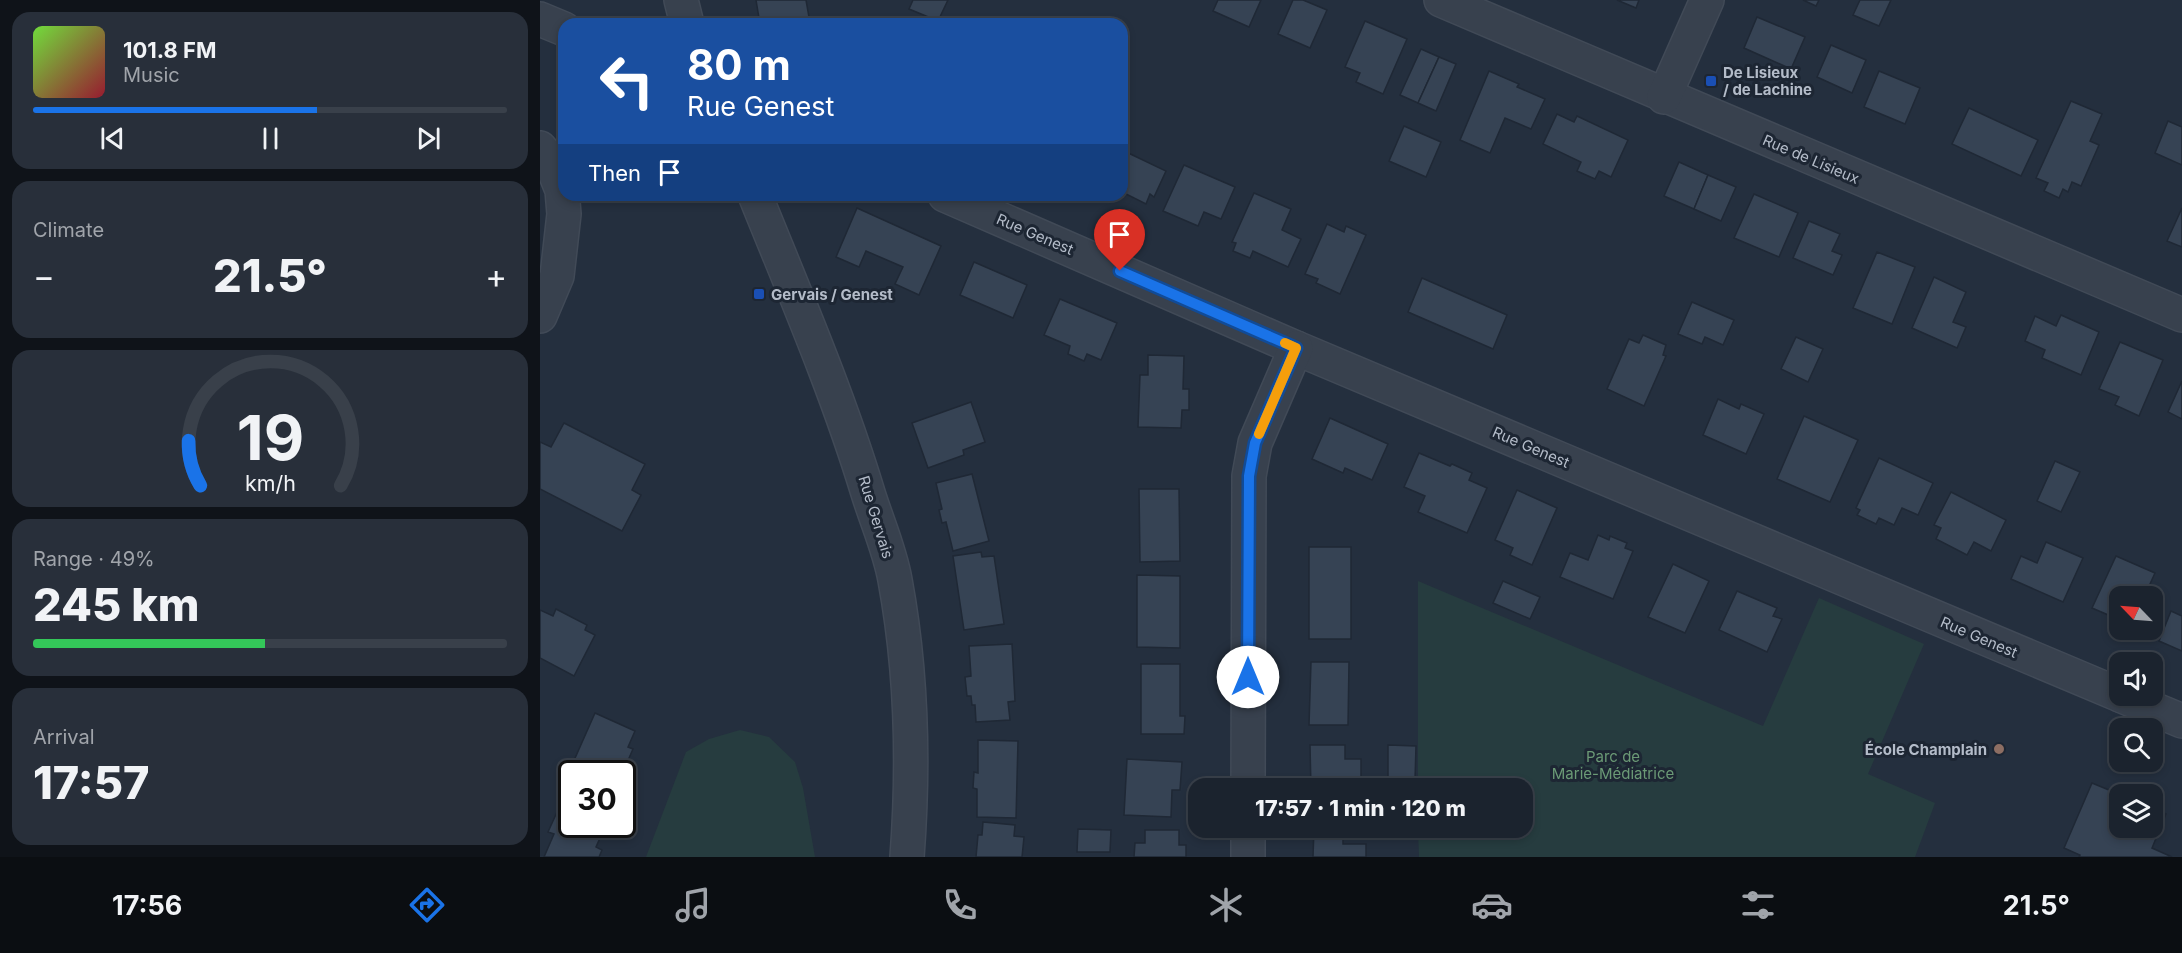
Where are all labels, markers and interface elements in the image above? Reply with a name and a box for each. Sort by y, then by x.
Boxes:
text: 101.8 FM [123,37,216,63]
text: 80 m [687,39,791,90]
icon: left [588,42,666,120]
text: Music [123,63,180,87]
place label: De Lisieux / de Lachine [1723,63,1812,99]
marker: De Lisieux / de Lachine [1704,74,1718,88]
text: Rue Genest [687,90,834,123]
icon: previous [96,122,129,155]
icon: pause [254,122,287,155]
icon: next [412,122,445,155]
street label: Rue de Lisieux [1760,130,1862,188]
icon: arrive [653,156,686,189]
text: Then [588,160,641,186]
street label: Rue Genest [994,209,1076,259]
pin [1094,209,1145,271]
text: Climate [33,218,104,242]
icon: arrive [1103,218,1136,251]
text: 21.5° [213,248,327,303]
text: − [33,256,55,296]
text: + [485,256,507,296]
place label: Gervais / Genest [771,285,893,304]
marker: Gervais / Genest [752,287,766,301]
text: 19 [236,400,304,475]
street label: Rue Genest [1490,422,1572,472]
text: km/h [245,470,295,496]
street label: Rue Gervais [854,473,898,561]
text: Range · 49% [33,547,155,571]
text: 245 km [33,577,200,632]
north arrow [2109,586,2163,640]
map controls [2109,586,2163,838]
street label: Rue Genest [1938,612,2020,662]
position arrow [1216,645,1280,709]
button: sound [2109,652,2163,706]
button: search [2109,718,2163,772]
text: Arrival [33,725,95,749]
place label: École Champlain [1865,740,1987,759]
marker: École Champlain [1992,742,2006,756]
park label: Parc de Marie-Médiatrice [1552,747,1674,783]
text: 17:57 [33,755,149,810]
speed limit sign: 30 [558,760,636,838]
button: layers [2109,784,2163,838]
text: 17:57 · 1 min · 120 m [1255,795,1466,821]
icon: directions [406,884,448,926]
icon: music [672,884,714,926]
icon: phone [939,884,981,926]
icon: climate [1205,884,1247,926]
icon: car [1471,884,1513,926]
icon: filters [1737,884,1779,926]
text: 17:56 [112,889,182,922]
text: 21.5° [2003,889,2070,922]

